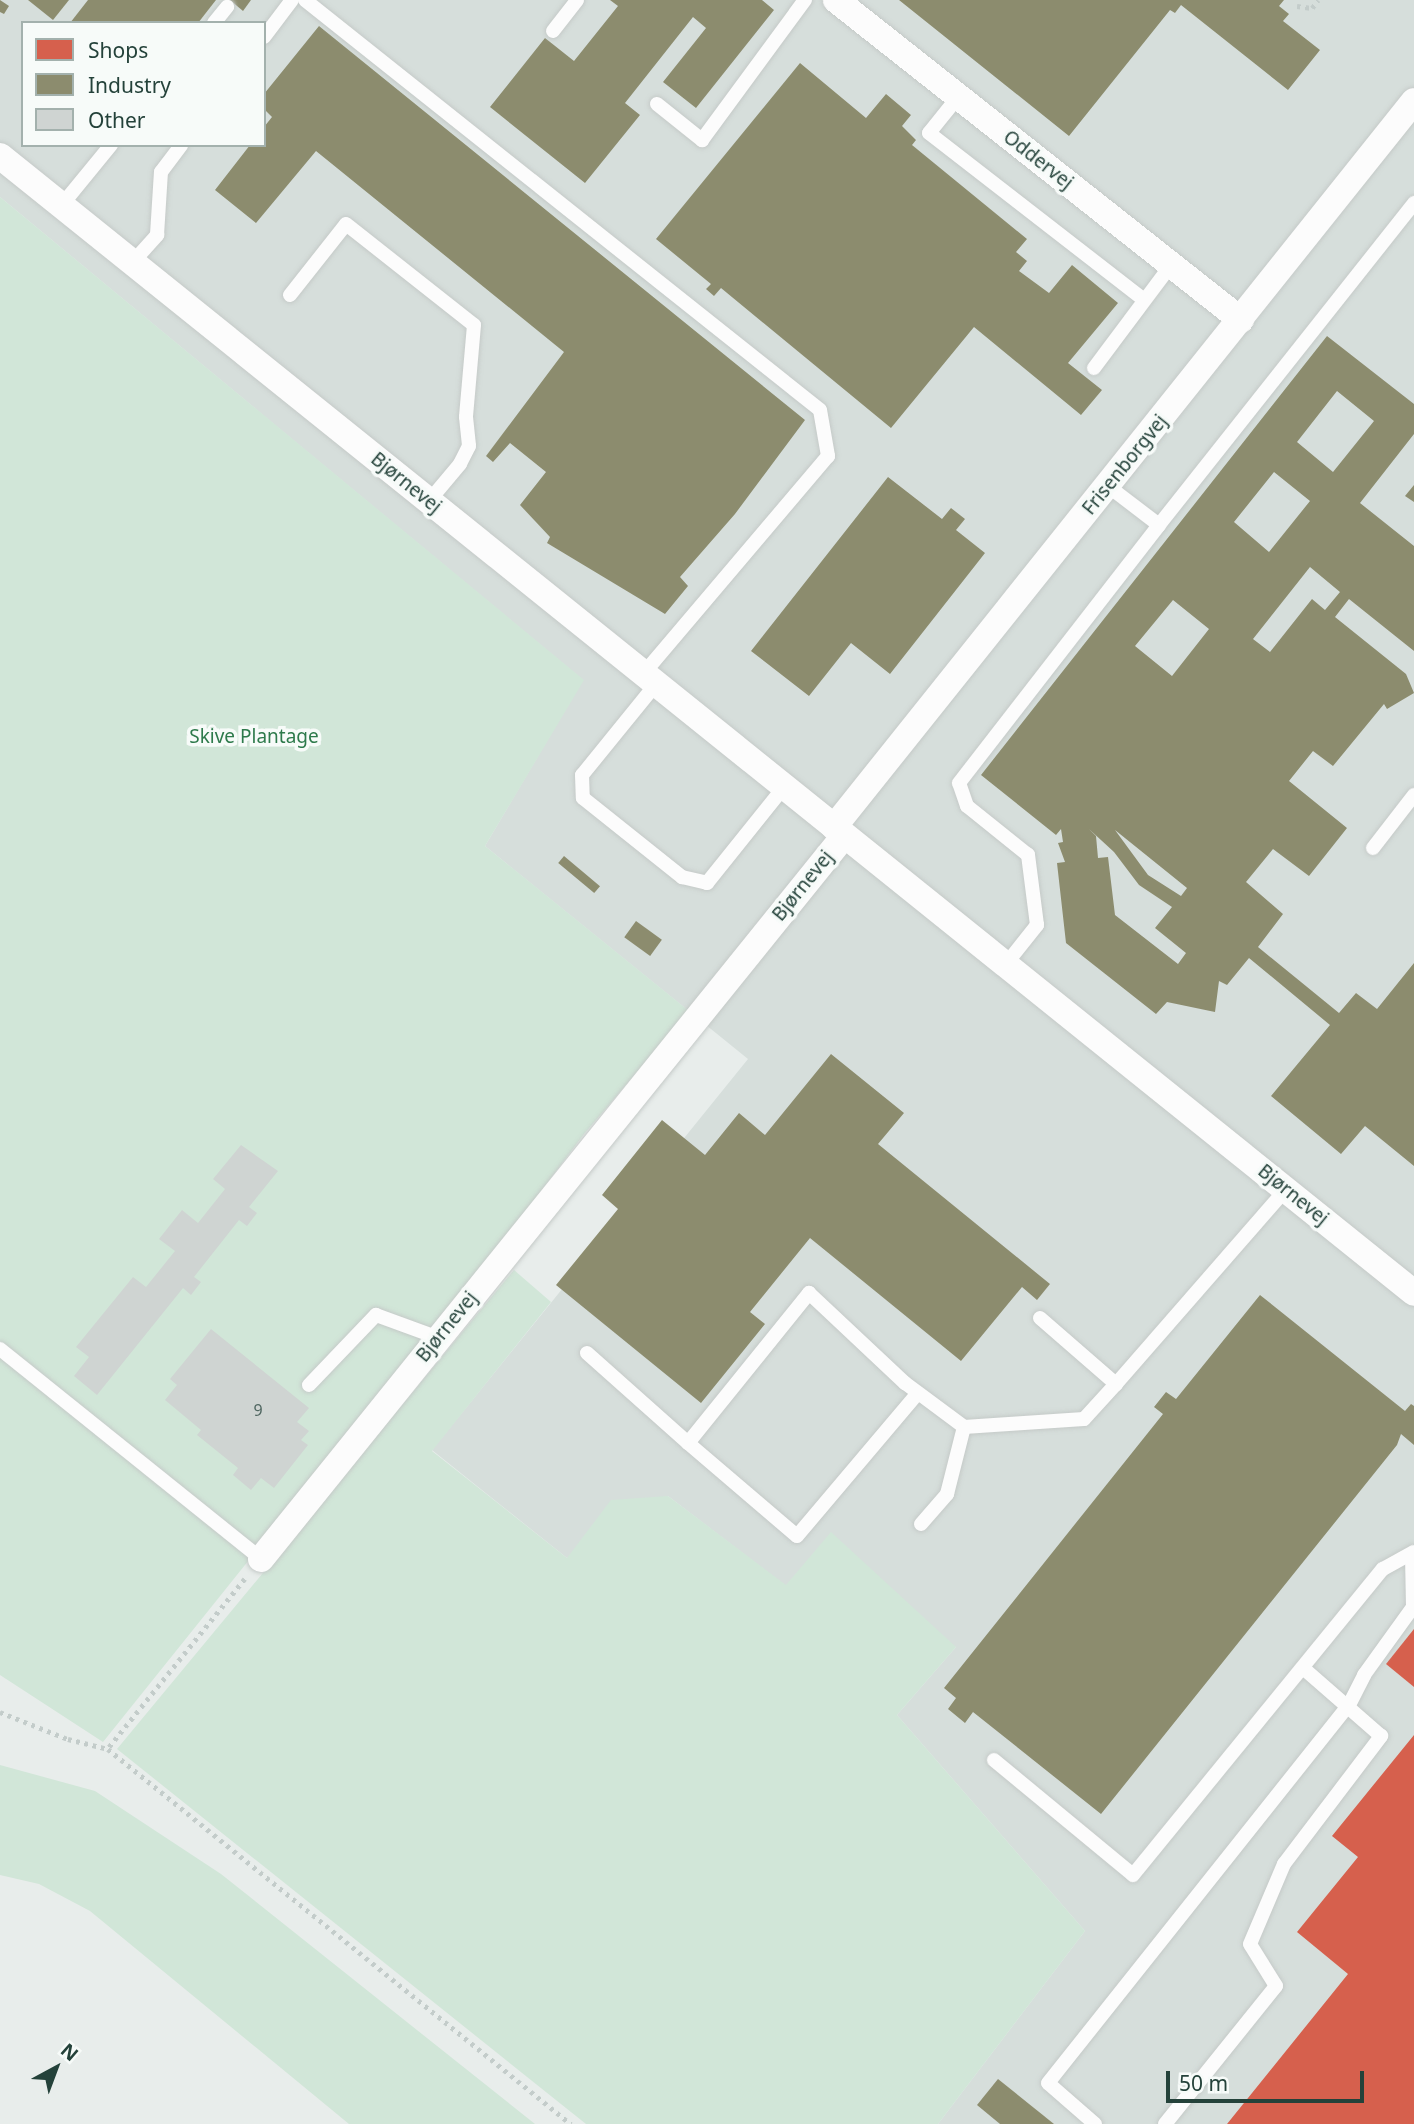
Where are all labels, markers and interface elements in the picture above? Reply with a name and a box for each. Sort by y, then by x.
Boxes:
legend [21,21,266,147]
text: Shops [88,36,148,64]
text: Industry [88,71,171,99]
text: Other [88,106,145,134]
street label: Oddervej [999,126,1077,194]
street label: Frisenborgvej [1078,410,1172,520]
street label: Bjørnevej [366,448,446,518]
park label: Skive Plantage [189,726,319,748]
street label: Bjørnevej [768,846,838,926]
street label: Bjørnevej [1253,1160,1333,1230]
street label: Bjørnevej [412,1287,482,1367]
house number: 9 [253,1400,263,1420]
north arrow [21,2033,91,2103]
text: N [55,2037,84,2067]
scale bar [1169,2058,1367,2102]
text: 50 m [1179,2069,1228,2097]

